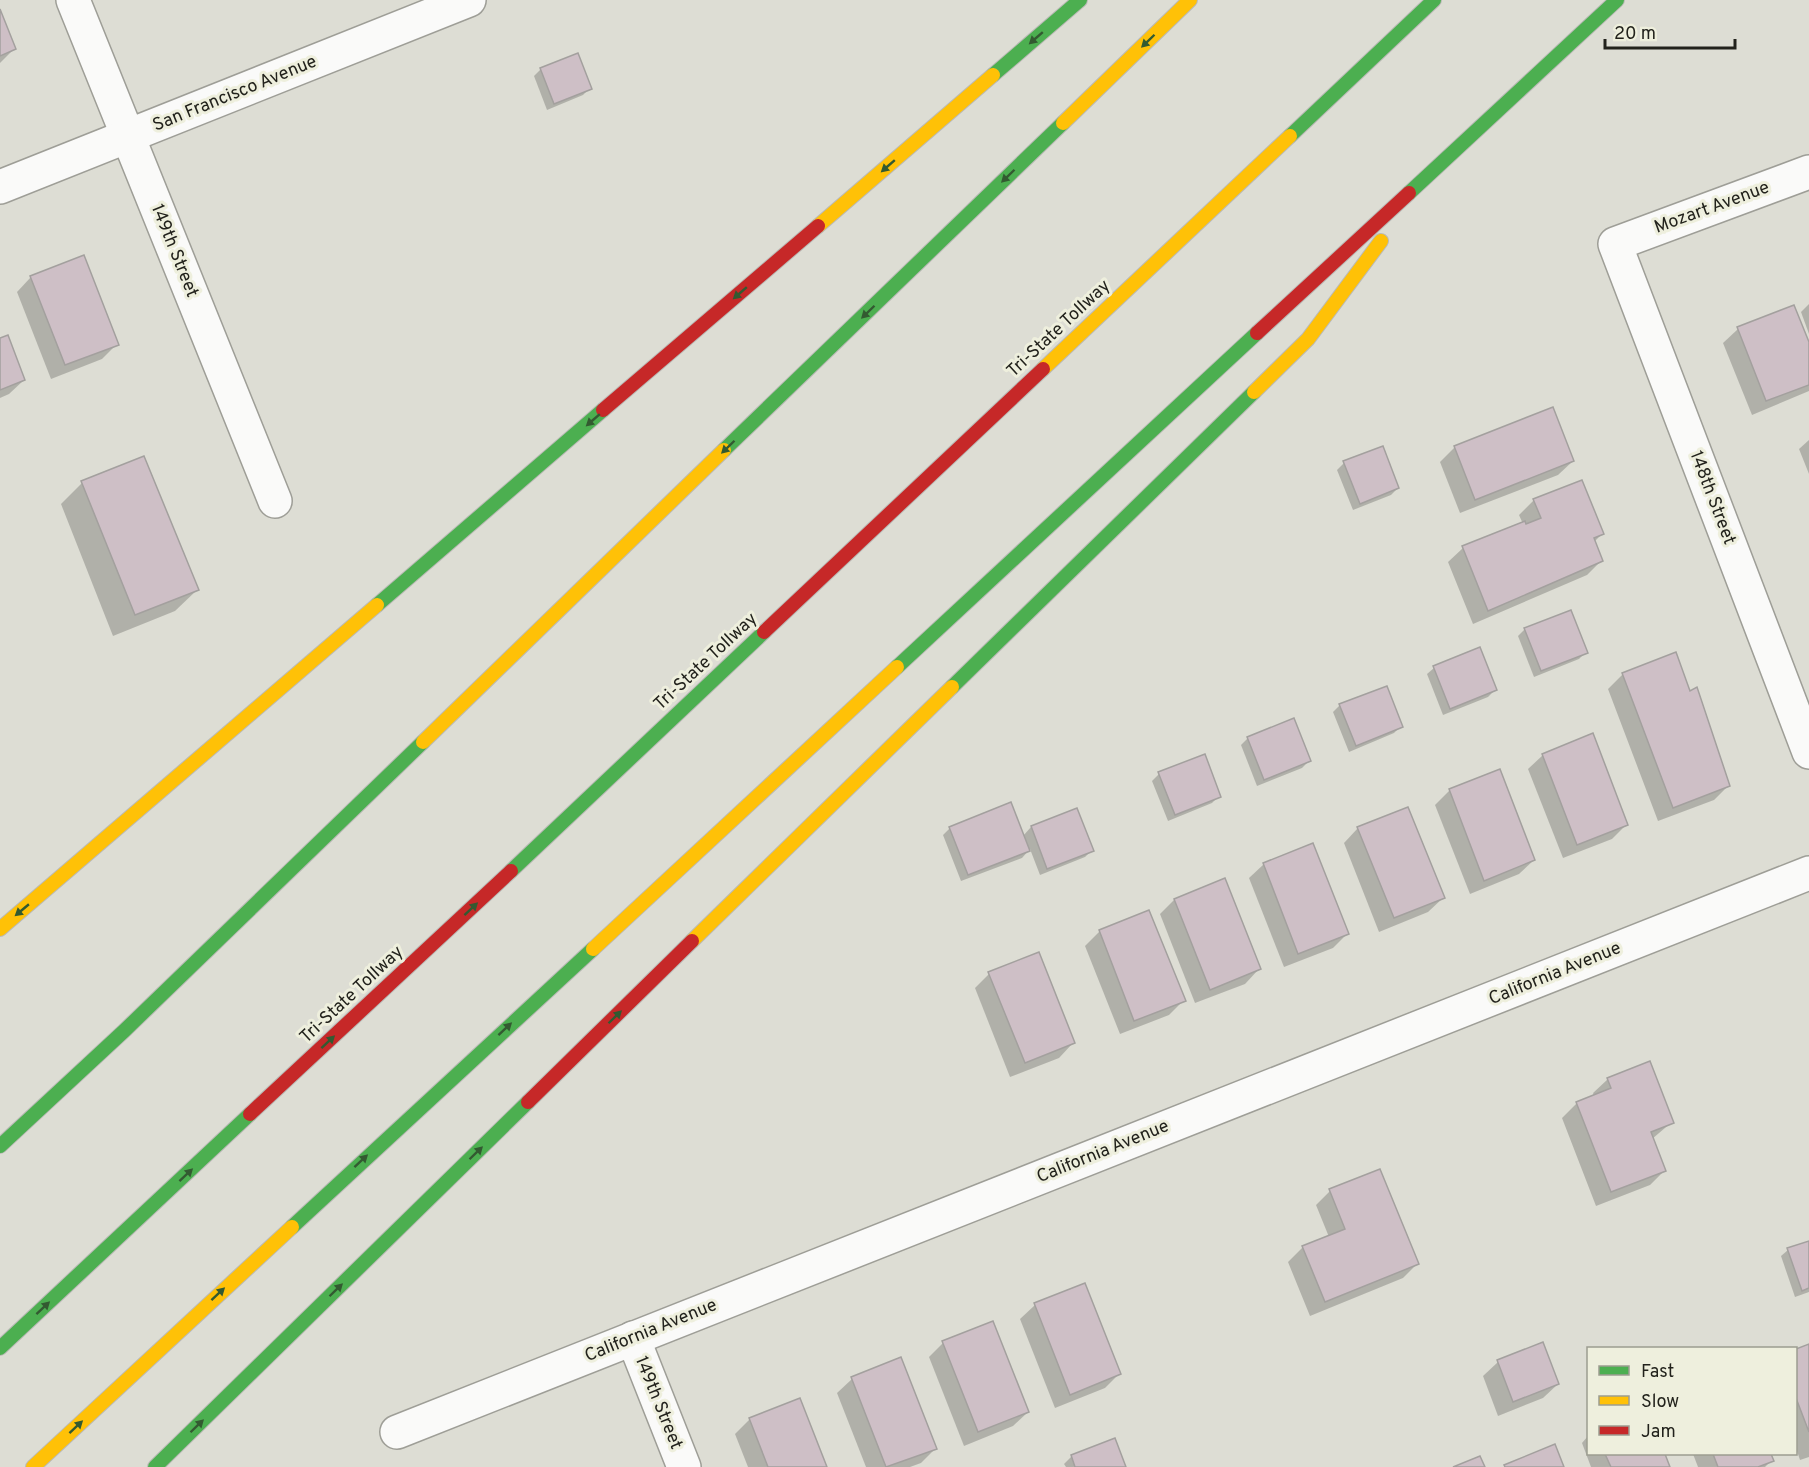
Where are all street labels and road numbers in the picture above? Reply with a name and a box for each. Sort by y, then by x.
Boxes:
street label: San Francisco Avenue [150,51,320,137]
street label: Mozart Avenue [1651,177,1773,239]
street label: 149th Street [145,201,203,301]
street label: Tri-State Tollway [1002,275,1116,383]
street label: 148th Street [1684,448,1740,548]
street label: Tri-State Tollway [649,608,763,716]
street label: California Avenue [1485,937,1625,1011]
street label: Tri-State Tollway [295,941,409,1049]
street label: California Avenue [1033,1115,1173,1189]
street label: California Avenue [581,1294,721,1368]
street label: 149th Street [629,1353,687,1453]

